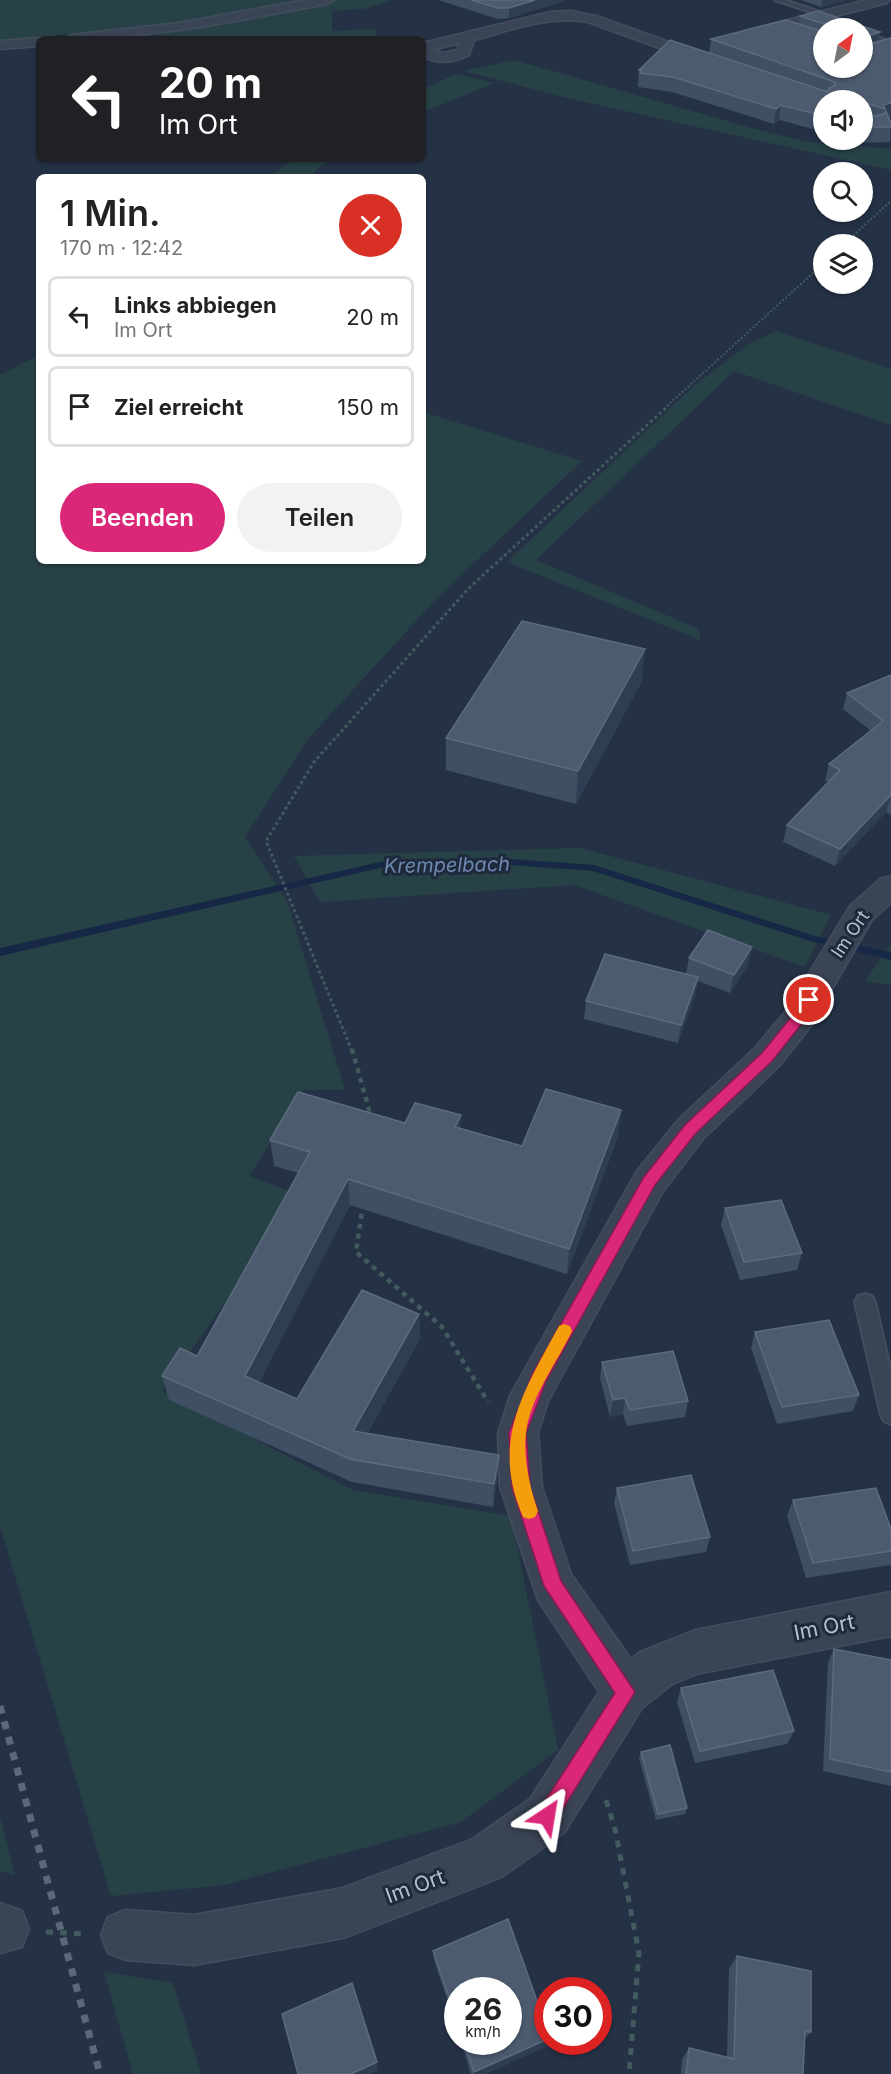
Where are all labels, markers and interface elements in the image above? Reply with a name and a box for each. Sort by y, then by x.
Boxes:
north arrow [813,18,873,78]
map controls [813,18,873,294]
text: 20 m [159,57,262,108]
icon: left [60,60,138,138]
button: sound [813,90,873,150]
text: Im Ort [159,108,238,141]
button: search [813,162,873,222]
text: 1 Min. [60,191,160,235]
button: close [339,194,402,257]
button: layers [813,234,873,294]
text: 170 m · 12:42 [60,236,183,260]
text: Links abbiegen [114,292,277,318]
icon: left [63,300,96,333]
text: 20 m [346,304,399,330]
text: Im Ort [114,318,172,342]
icon: arrive [63,390,96,423]
text: Ziel erreicht [114,394,243,420]
text: 150 m [337,394,399,420]
button: Beenden [60,483,225,552]
button: Teilen [237,483,402,552]
water label: Krempelbach [384,852,510,878]
street label: Im Ort [827,906,873,962]
pin [783,974,834,1025]
icon: arrive [792,983,825,1016]
street label: Im Ort [792,1609,856,1645]
position arrow [515,1784,579,1848]
street label: Im Ort [382,1864,448,1908]
speed limit sign: 30 [534,1977,612,2055]
text: 26 [464,1991,502,2027]
text: km/h [465,2022,501,2041]

